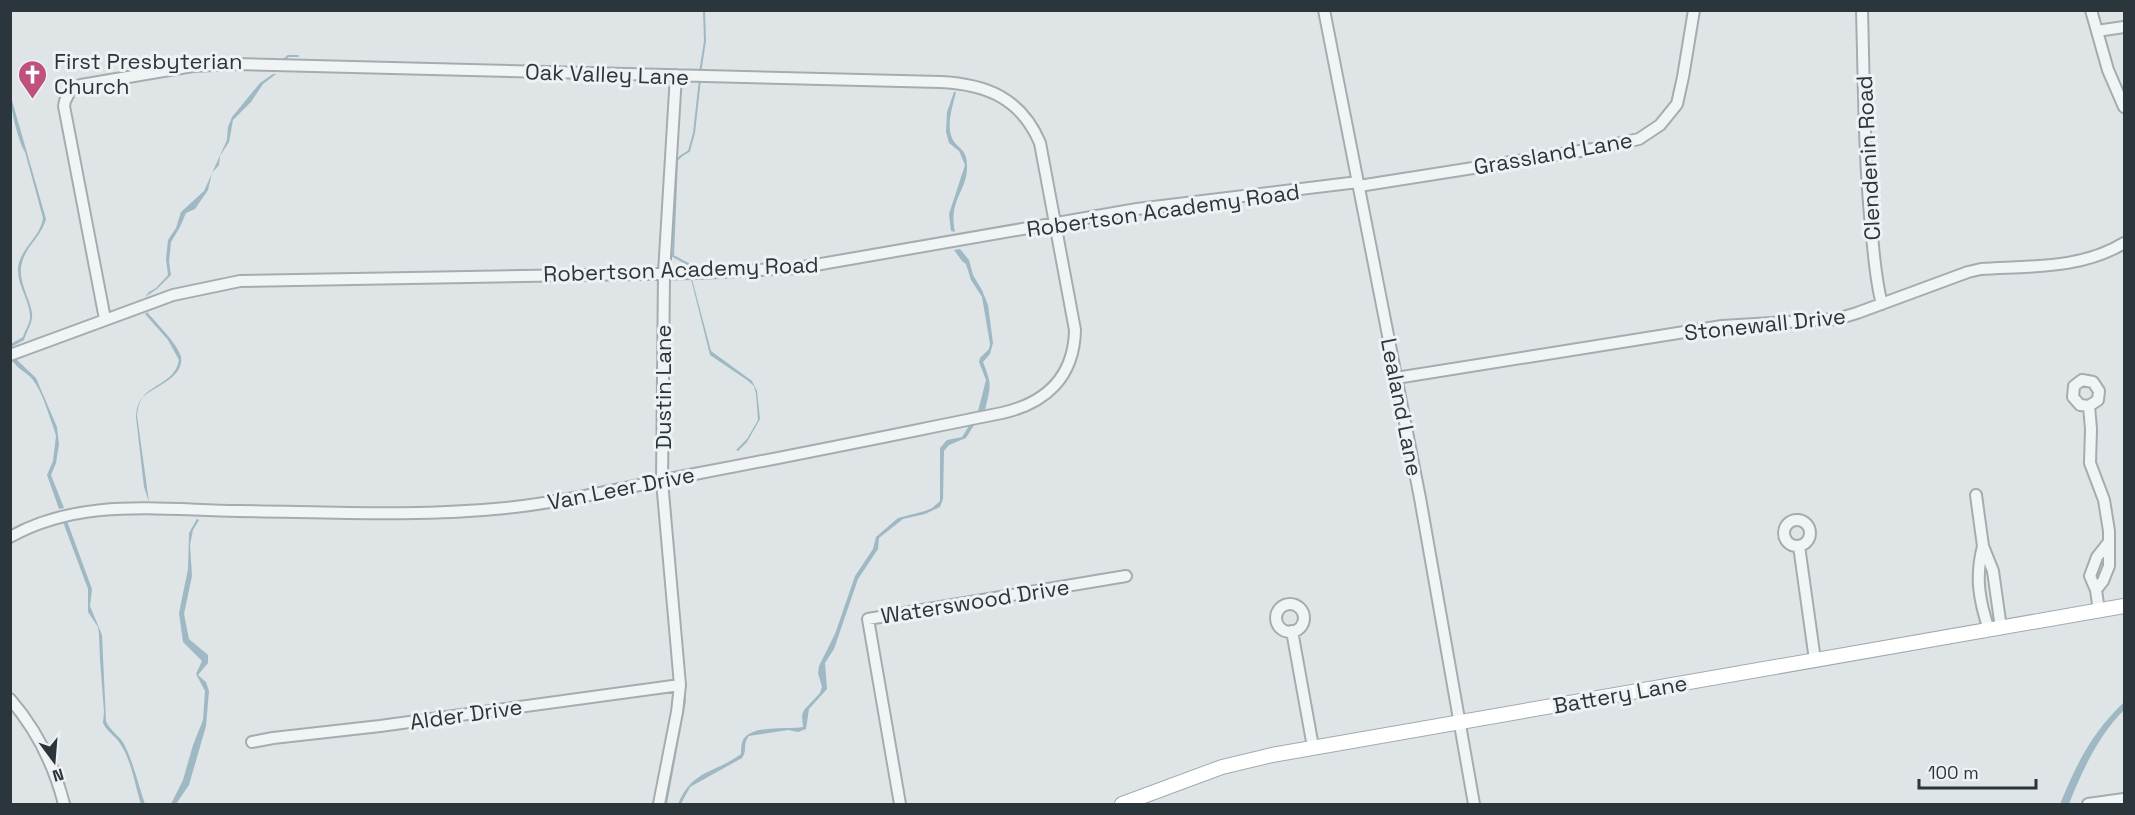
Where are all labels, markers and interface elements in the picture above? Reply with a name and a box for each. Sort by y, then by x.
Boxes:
place label: First Presbyterian Church [54,47,242,100]
street label: Oak Valley Lane [524,57,690,91]
church icon: First Presbyterian Church [17,58,49,100]
street label: Clendenin Road [1850,75,1886,241]
street label: Grassland Lane [1471,125,1635,181]
street label: Robertson Academy Road [1025,177,1301,243]
street label: Robertson Academy Road [543,250,819,288]
street label: Stonewall Drive [1683,302,1847,346]
street label: Dustin Lane [649,324,677,450]
street label: Lealand Lane [1375,336,1429,478]
street label: Van Leer Drive [545,460,697,516]
street label: Waterswood Drive [879,572,1071,630]
street label: Battery Lane [1551,668,1689,720]
street label: Alder Drive [408,692,524,736]
north arrow [24,731,84,791]
scale bar [1919,752,2036,790]
text: 100 m [1928,761,1979,784]
text: N [50,763,66,787]

